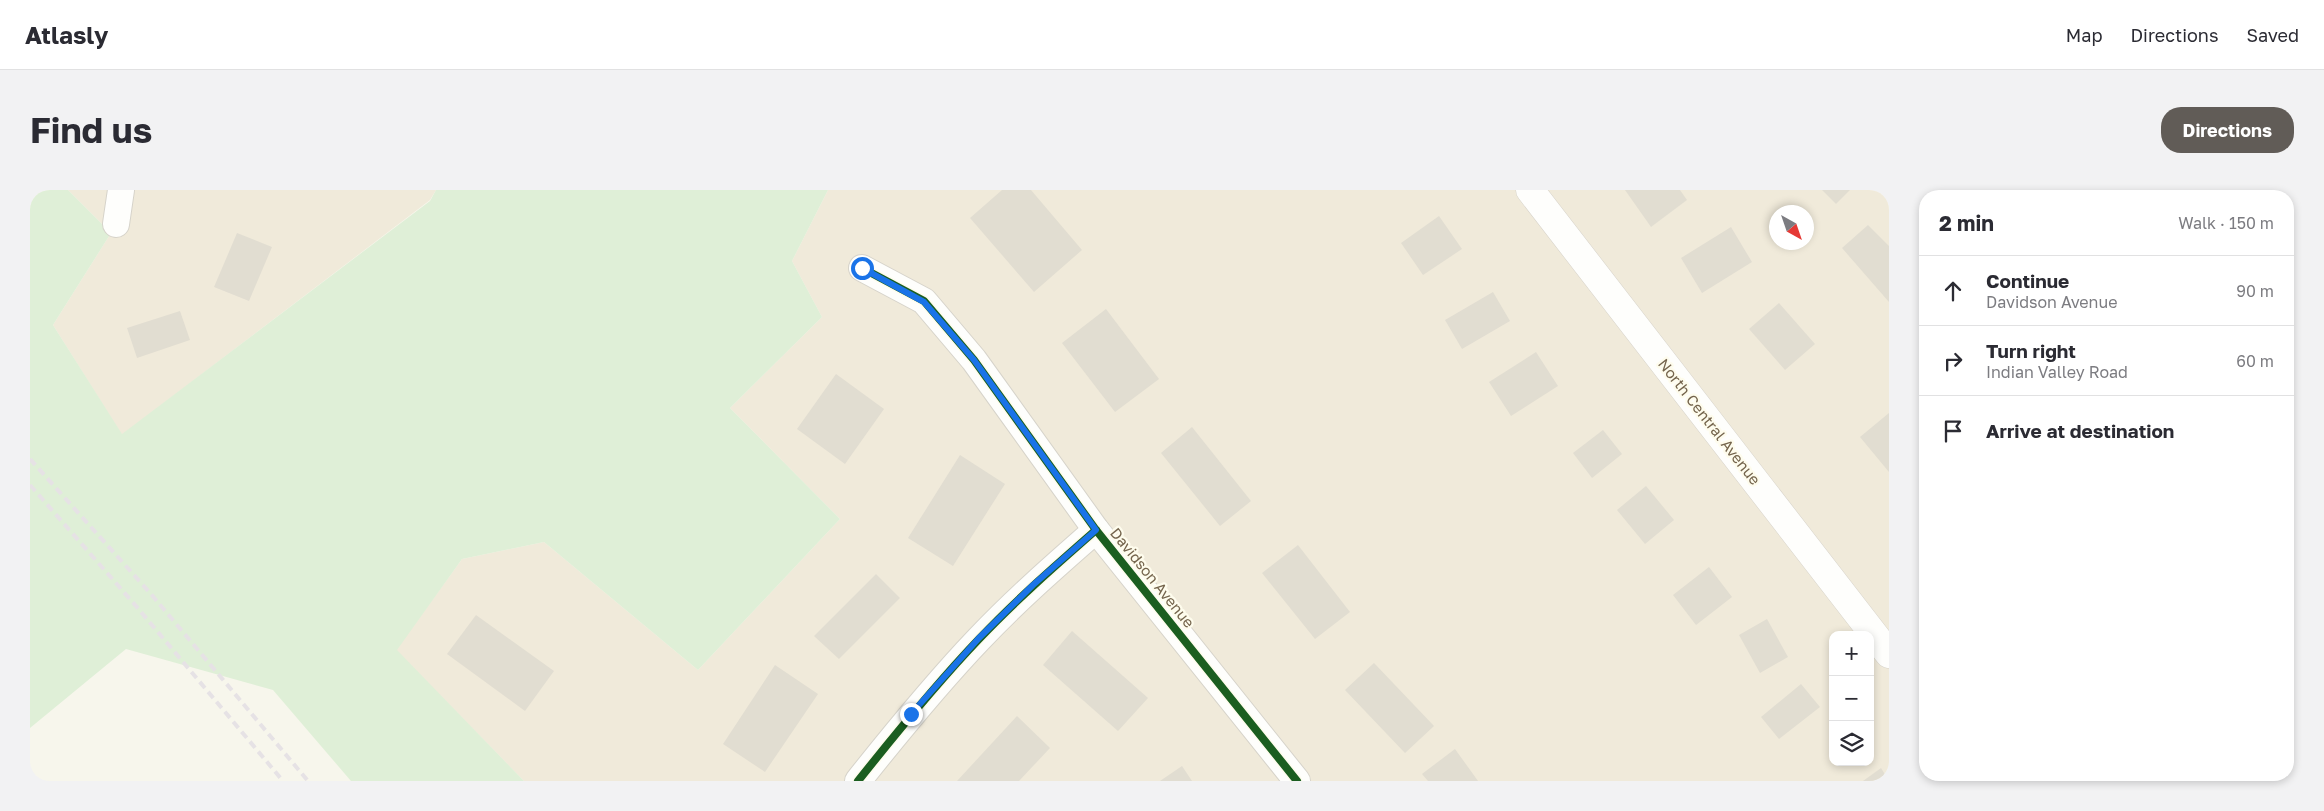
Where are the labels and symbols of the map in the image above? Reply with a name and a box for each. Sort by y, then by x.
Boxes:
north arrow [1769,205,1814,250]
route start [851,257,874,280]
street label: North Central Avenue [1655,355,1765,488]
street label: Davidson Avenue [1107,524,1199,631]
route end [900,703,923,726]

